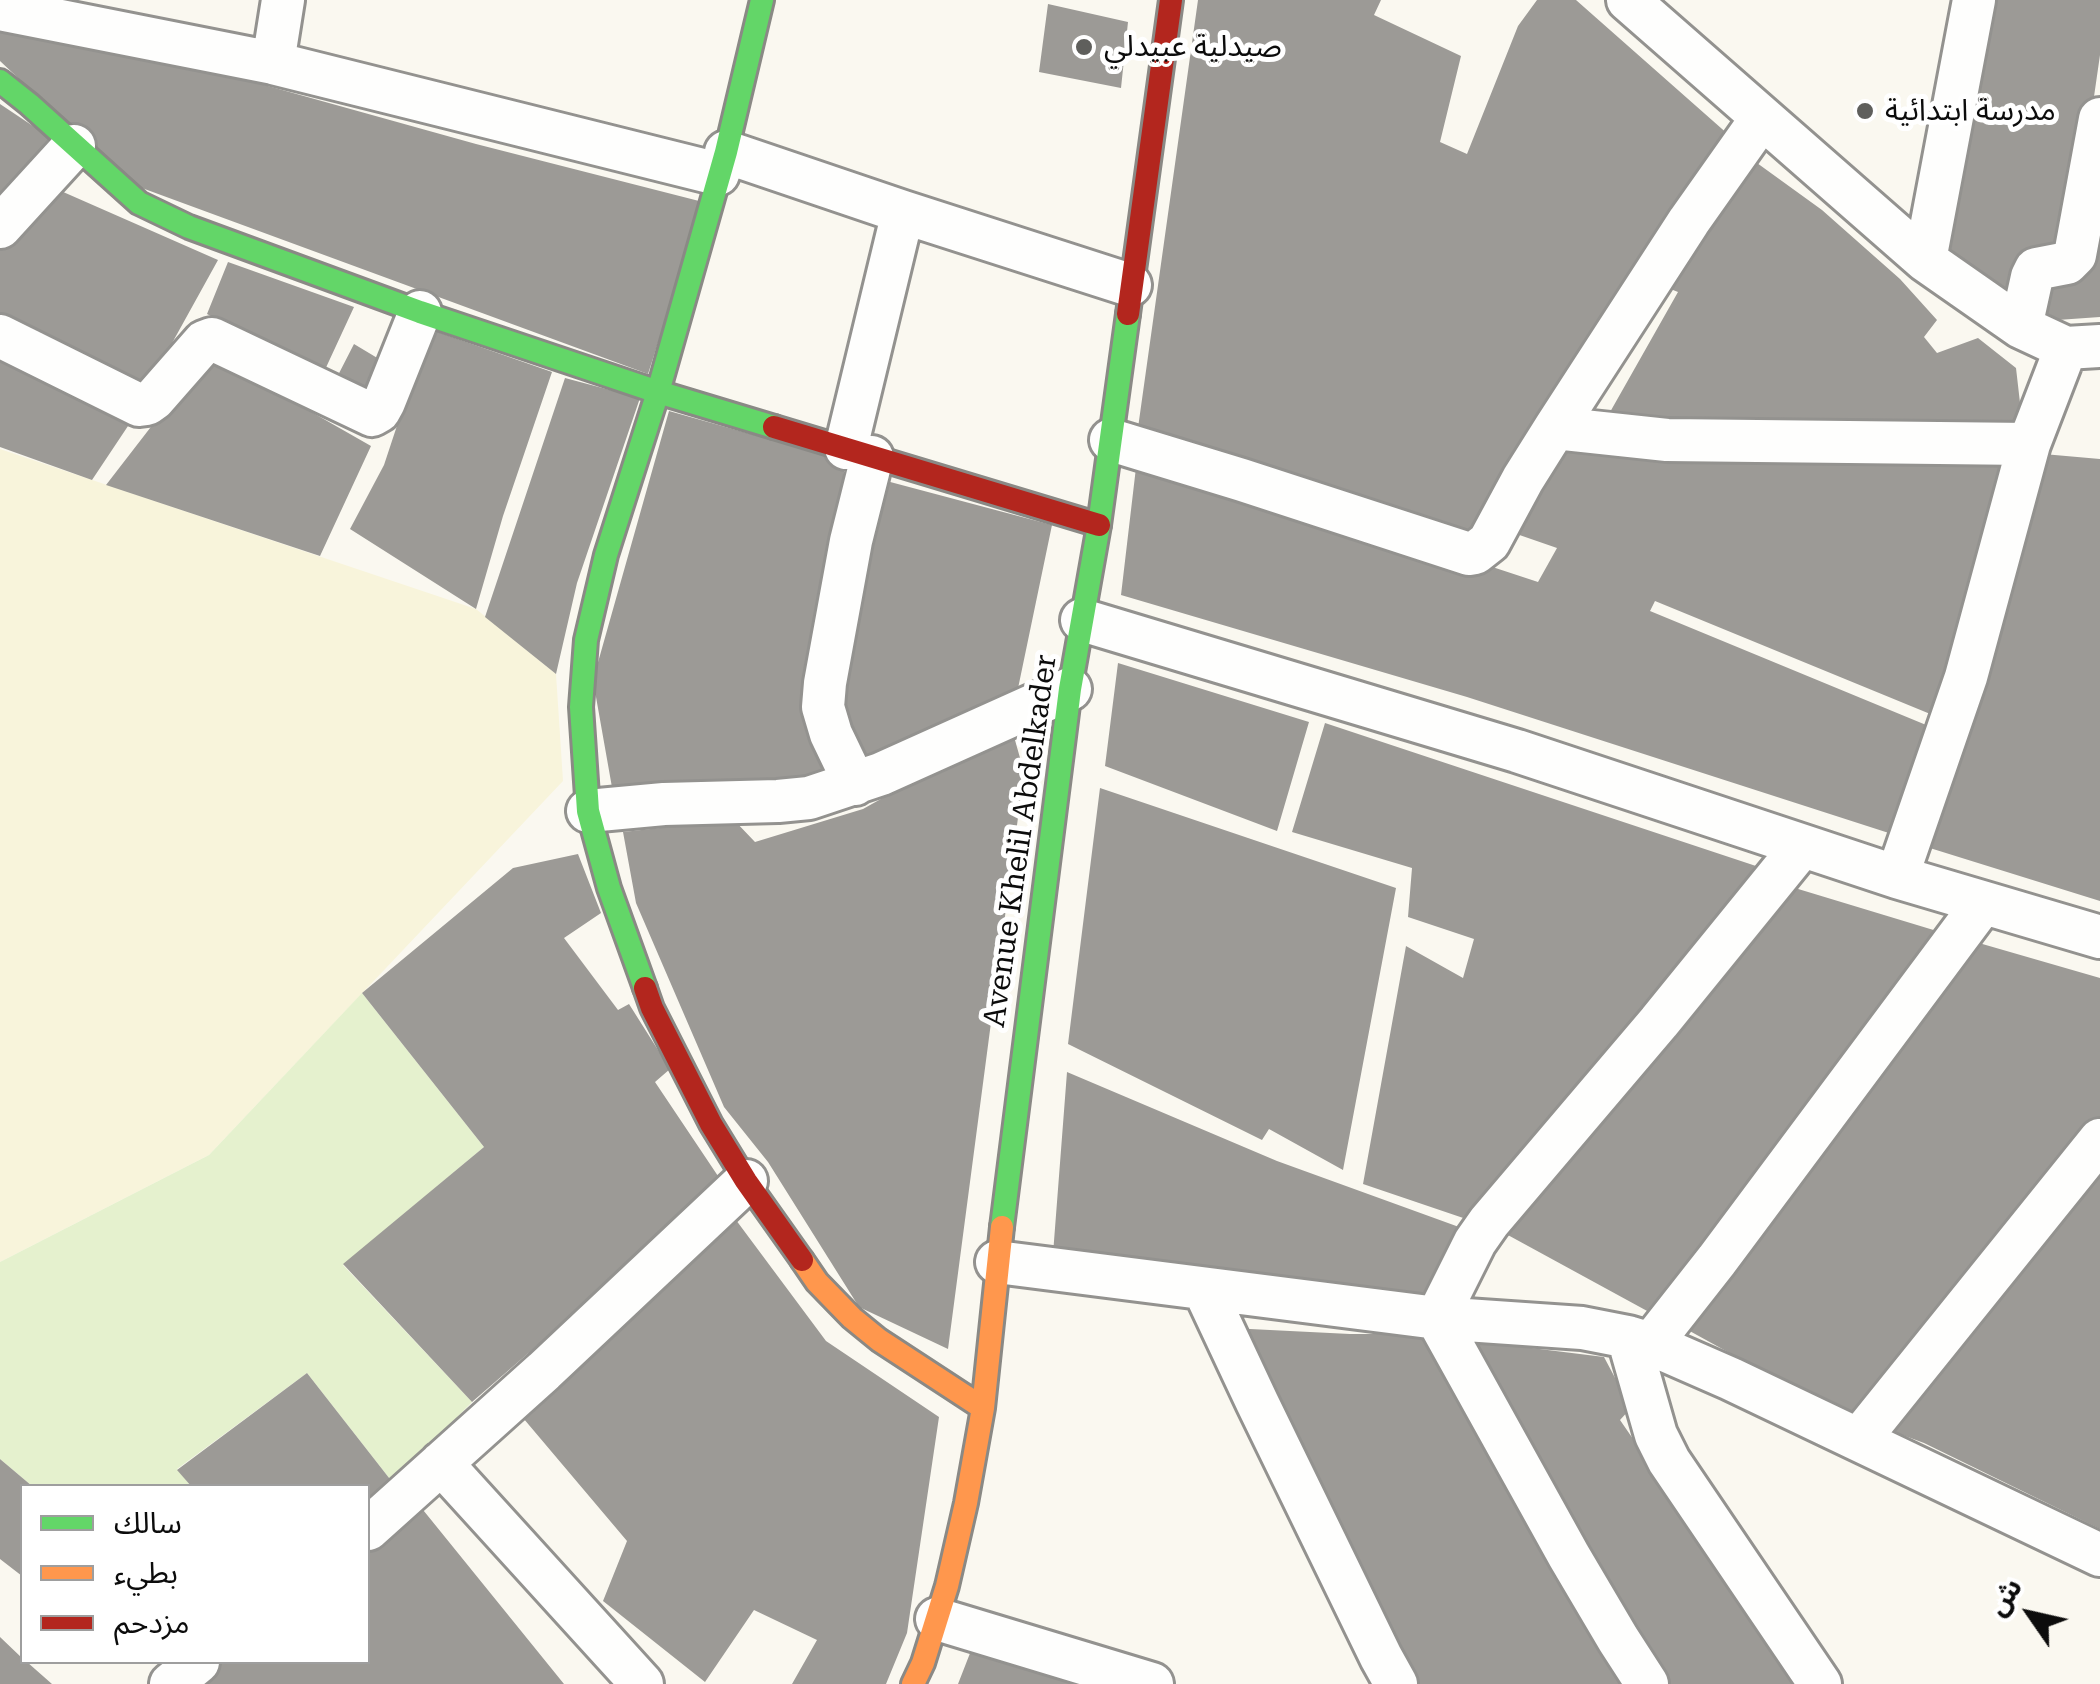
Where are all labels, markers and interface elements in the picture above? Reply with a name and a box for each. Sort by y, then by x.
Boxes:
place label: صيدلية عبيدلي [1104,29,1282,65]
marker: صيدلية عبيدلي [1073,36,1095,58]
place label: مدرسة ابتدائية [1885,93,2056,129]
marker: مدرسة ابتدائية [1854,100,1876,122]
street label: Avenue Khelil Abdelkader [977,653,1065,1029]
legend [20,1484,370,1664]
text: سالك [114,1505,182,1540]
text: بطيء [114,1555,178,1590]
north arrow [1980,1564,2080,1664]
text: ش [1980,1572,2029,1622]
text: مزدحم [114,1605,190,1640]

